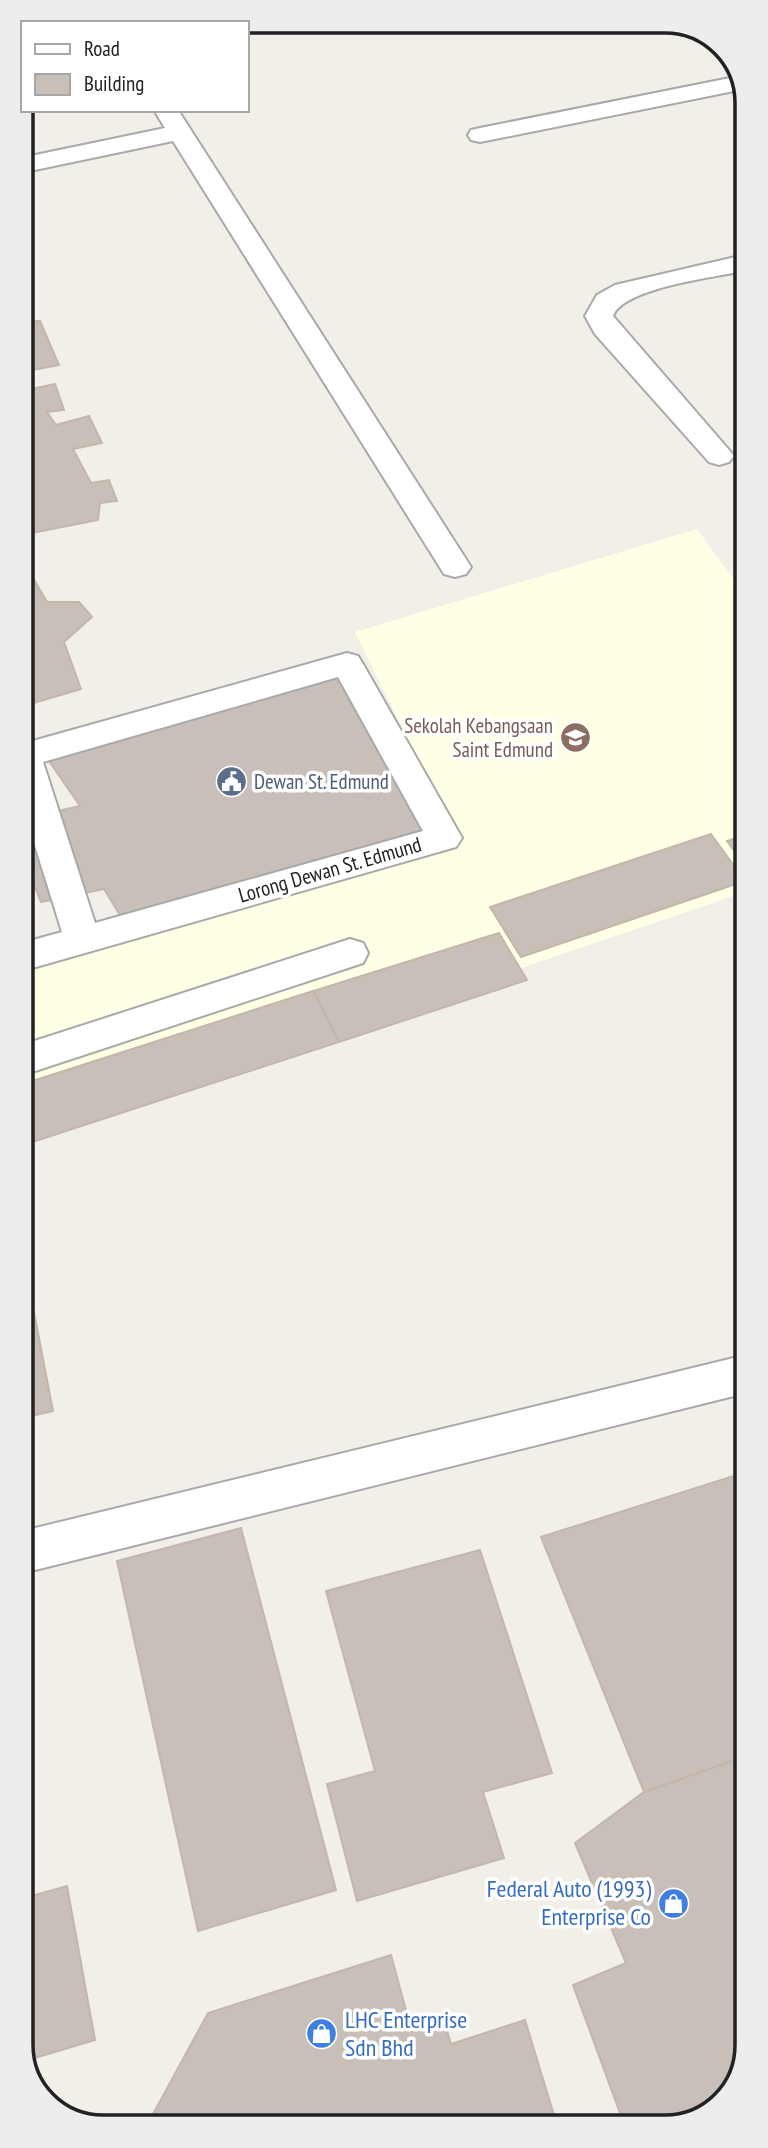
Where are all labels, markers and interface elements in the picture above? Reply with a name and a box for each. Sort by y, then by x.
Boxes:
legend [21,21,248,112]
text: Road [84,35,120,62]
text: Building [84,70,144,97]
place label: Sekolah Kebangsaan Saint Edmund [404,712,553,763]
school or university icon: Sekolah Kebangsaan Saint Edmund [559,721,593,755]
public building icon: Dewan St. Edmund [214,765,248,799]
place label: Dewan St. Edmund [254,768,389,795]
street label: Lorong Dewan St. Edmund [235,830,425,909]
place label: Federal Auto (1993) Enterprise Co [487,1873,651,1932]
shop icon: Federal Auto (1993) Enterprise Co [657,1886,691,1920]
place label: LHC Enterprise Sdn Bhd [345,2004,467,2063]
shop icon: LHC Enterprise Sdn Bhd [305,2017,339,2051]

